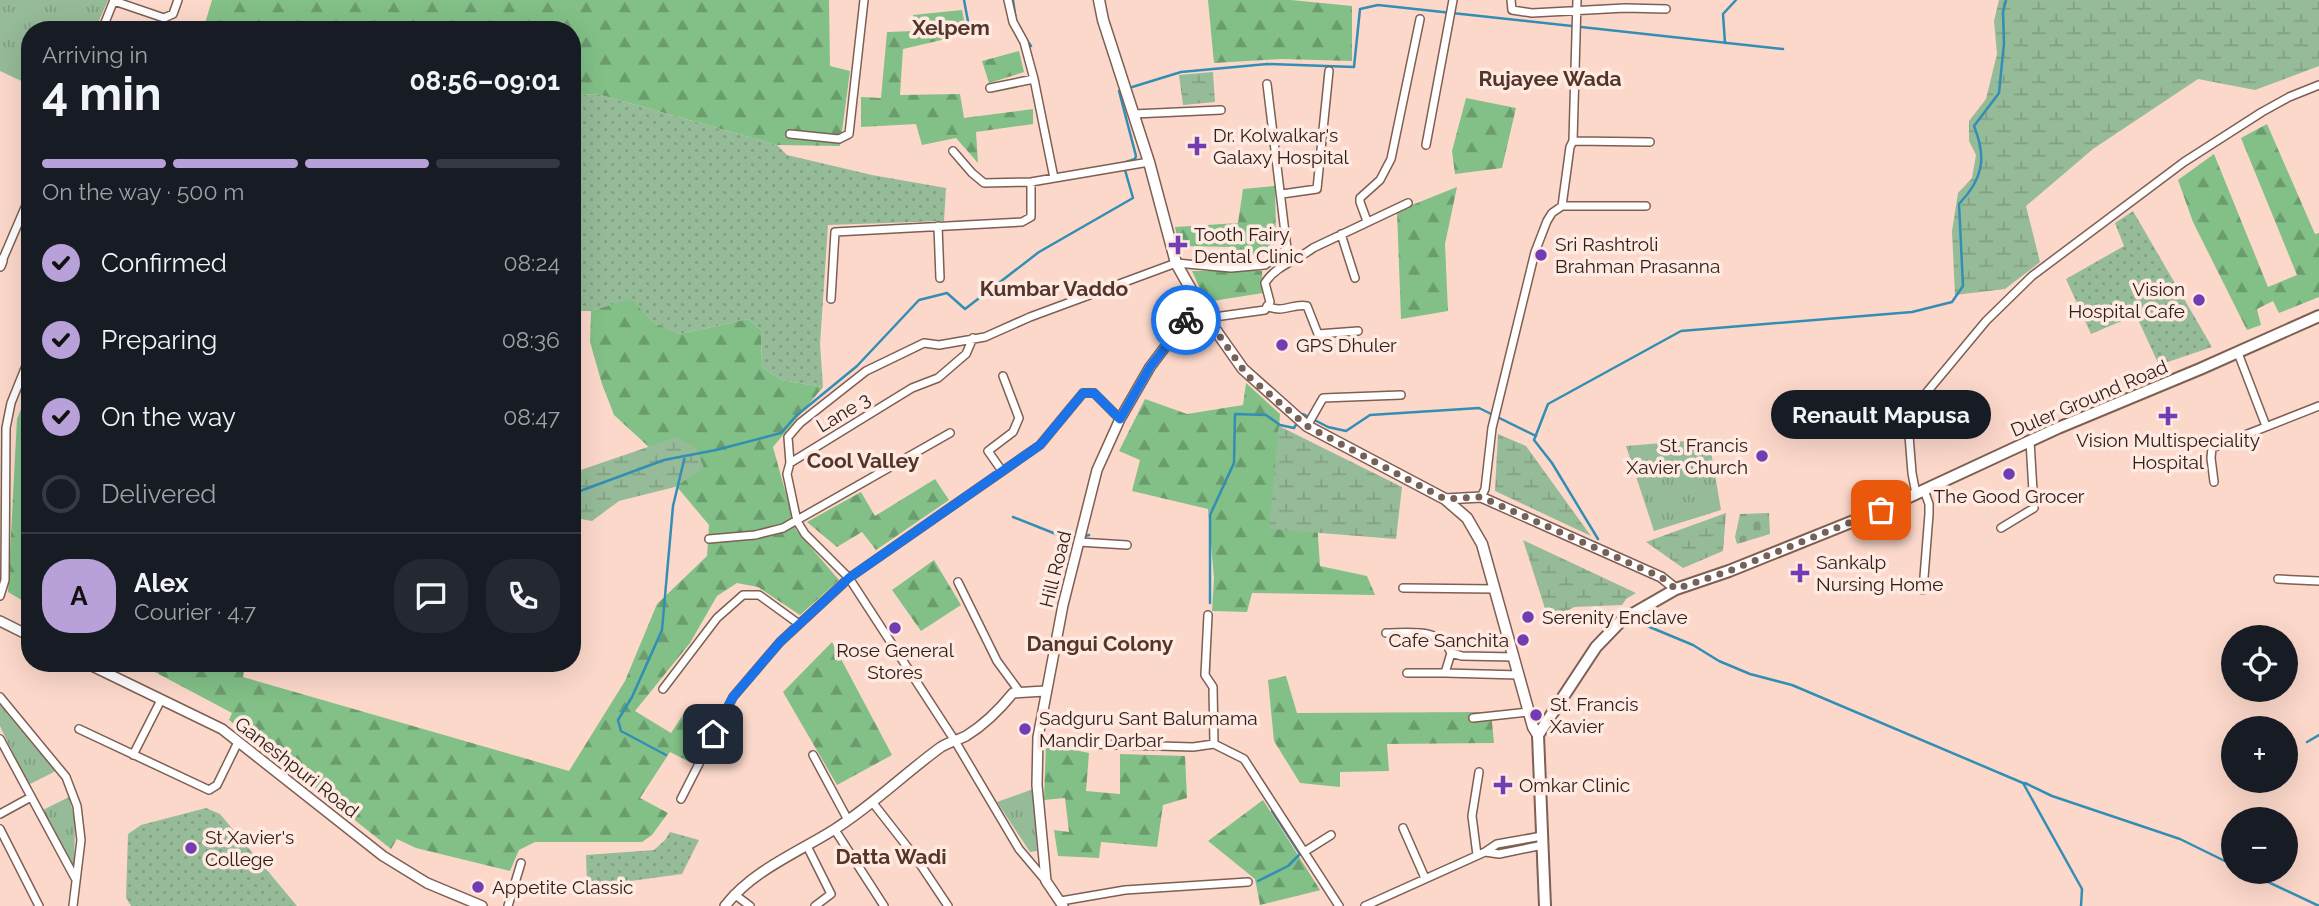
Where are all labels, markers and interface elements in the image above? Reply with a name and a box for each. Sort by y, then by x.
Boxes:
district label: Xelpem [911,15,990,40]
text: Arriving in [42,41,148,68]
text: 08:56–09:01 [410,66,560,96]
district label: Rujayee Wada [1478,66,1622,91]
text: 4 min [42,67,162,121]
place label: Dr. Kolwalkar's Galaxy Hospital [1213,124,1350,168]
marker: Dr. Kolwalkar's Galaxy Hospital [1187,136,1207,156]
text: On the way · 500 m [42,178,245,205]
place label: Tooth Fairy Dental Clinic [1194,223,1304,267]
place label: Sri Rashtroli Brahman Prasanna [1555,233,1720,277]
marker: Tooth Fairy Dental Clinic [1168,235,1188,255]
icon: check [42,244,80,282]
marker: Sri Rashtroli Brahman Prasanna [1533,247,1549,263]
text: Confirmed [101,248,227,278]
text: 08:24 [503,249,560,276]
district label: Kumbar Vaddo [980,276,1129,301]
place label: Vision Hospital Cafe [2068,278,2185,322]
courier [1151,285,1221,355]
marker: Vision Hospital Cafe [2191,292,2207,308]
icon: bike [1167,301,1205,339]
icon: check [42,321,80,359]
text: Preparing [101,325,217,355]
text: 08:36 [502,326,560,353]
place label: GPS Dhuler [1296,334,1397,356]
marker: GPS Dhuler [1274,337,1290,353]
street label: Duler Ground Road [2007,355,2171,441]
street label: Lane 3 [812,387,874,437]
callout: Renault Mapusa [1771,391,1991,440]
icon: check [42,398,80,436]
text: Renault Mapusa [1792,401,1970,428]
text: On the way [101,402,236,432]
text: 08:47 [503,403,560,430]
marker: Vision Multispeciality Hospital [2158,406,2178,426]
place label: Vision Multispeciality Hospital [2076,429,2260,473]
place label: St. Francis Xavier Church [1626,434,1748,478]
district label: Cool Valley [807,448,920,473]
marker: St. Francis Xavier Church [1754,448,1770,464]
marker: The Good Grocer [2001,466,2017,482]
text: Delivered [101,479,216,509]
pin [1851,480,1911,540]
place label: The Good Grocer [1934,485,2085,507]
icon: bag [1862,491,1900,529]
street label: Hill Road [1035,528,1075,610]
place label: Sankalp Nursing Home [1816,551,1943,595]
button: chat [394,559,468,633]
button: phone [486,559,560,633]
marker: Sankalp Nursing Home [1790,563,1810,583]
text: Alex [134,568,189,598]
text: A [70,581,88,611]
text: Courier · 4.7 [134,598,256,625]
place label: Serenity Enclave [1542,606,1688,628]
marker: Serenity Enclave [1520,609,1536,625]
marker: Rose General Stores [887,620,903,636]
map controls [2221,625,2298,884]
button: locate [2221,625,2298,702]
place label: Cafe Sanchita [1388,629,1509,651]
district label: Dangui Colony [1027,631,1174,656]
marker: Cafe Sanchita [1515,632,1531,648]
place label: Rose General Stores [836,639,955,683]
place label: St. Francis Xavier [1550,693,1638,737]
pin [683,704,743,764]
place label: Sadguru Sant Balumama Mandir Darbar [1039,707,1258,751]
marker: St. Francis Xavier [1528,707,1544,723]
street label: Ganeshpuri Road [231,712,363,822]
icon: home [694,715,732,753]
button: + [2221,716,2298,793]
marker: Sadguru Sant Balumama Mandir Darbar [1017,721,1033,737]
place label: Omkar Clinic [1519,774,1630,796]
marker: Omkar Clinic [1493,775,1513,795]
button: − [2221,807,2298,884]
place label: St Xavier's College [205,826,294,870]
marker: St Xavier's College [183,840,199,856]
district label: Datta Wadi [835,844,947,869]
place label: Appetite Classic [492,876,634,898]
marker: Appetite Classic [470,879,486,895]

